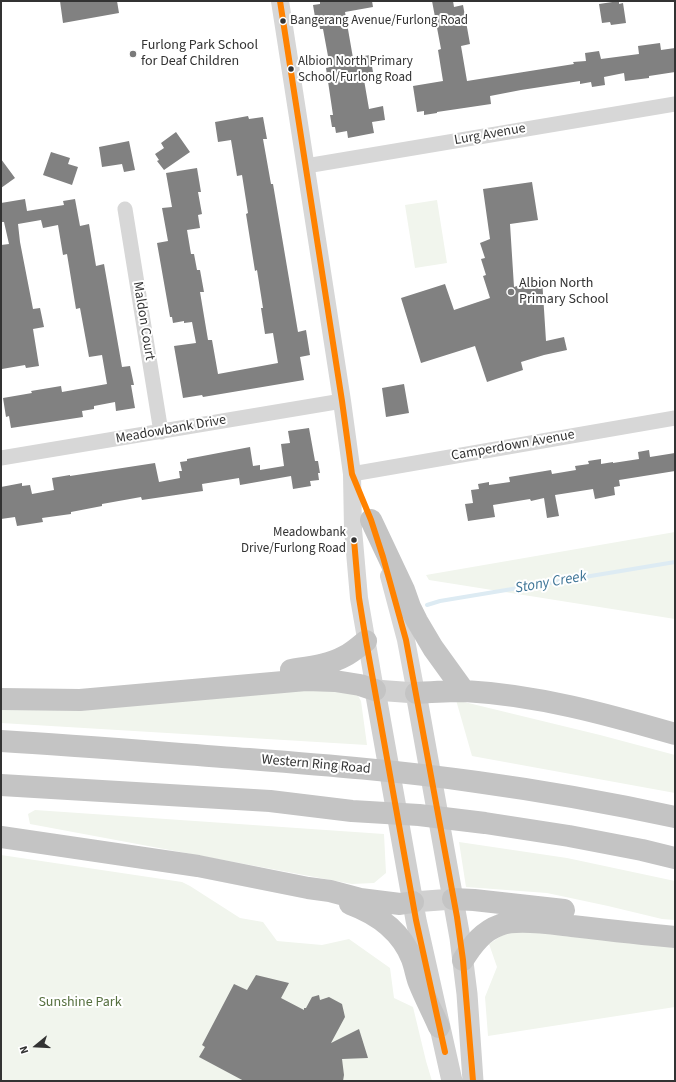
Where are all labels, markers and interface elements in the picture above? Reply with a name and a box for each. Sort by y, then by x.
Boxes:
place label: Bangerang Avenue/Furlong Road [290,13,468,29]
marker: Bangerang Avenue/Furlong Road [278,16,288,26]
place label: Furlong Park School for Deaf Children [141,38,258,70]
marker: Furlong Park School for Deaf Children [128,49,138,59]
place label: Albion North Primary School/Furlong Road [298,54,413,85]
marker: Albion North Primary School/Furlong Road [286,64,296,74]
street label: Lurg Avenue [453,120,527,150]
place label: Albion North Primary School [519,276,609,308]
street label: Maldon Court [128,280,158,362]
marker: Albion North Primary School [506,287,516,297]
street label: Meadowbank Drive [115,412,227,448]
street label: Camperdown Avenue [450,427,576,465]
place label: Meadowbank Drive/Furlong Road [241,525,346,556]
marker: Meadowbank Drive/Furlong Road [349,535,359,545]
water label: Stony Creek [514,568,588,598]
street label: Western Ring Road [261,752,371,778]
park label: Sunshine Park [38,995,122,1011]
north arrow [16,1026,56,1066]
text: N [16,1044,32,1056]

